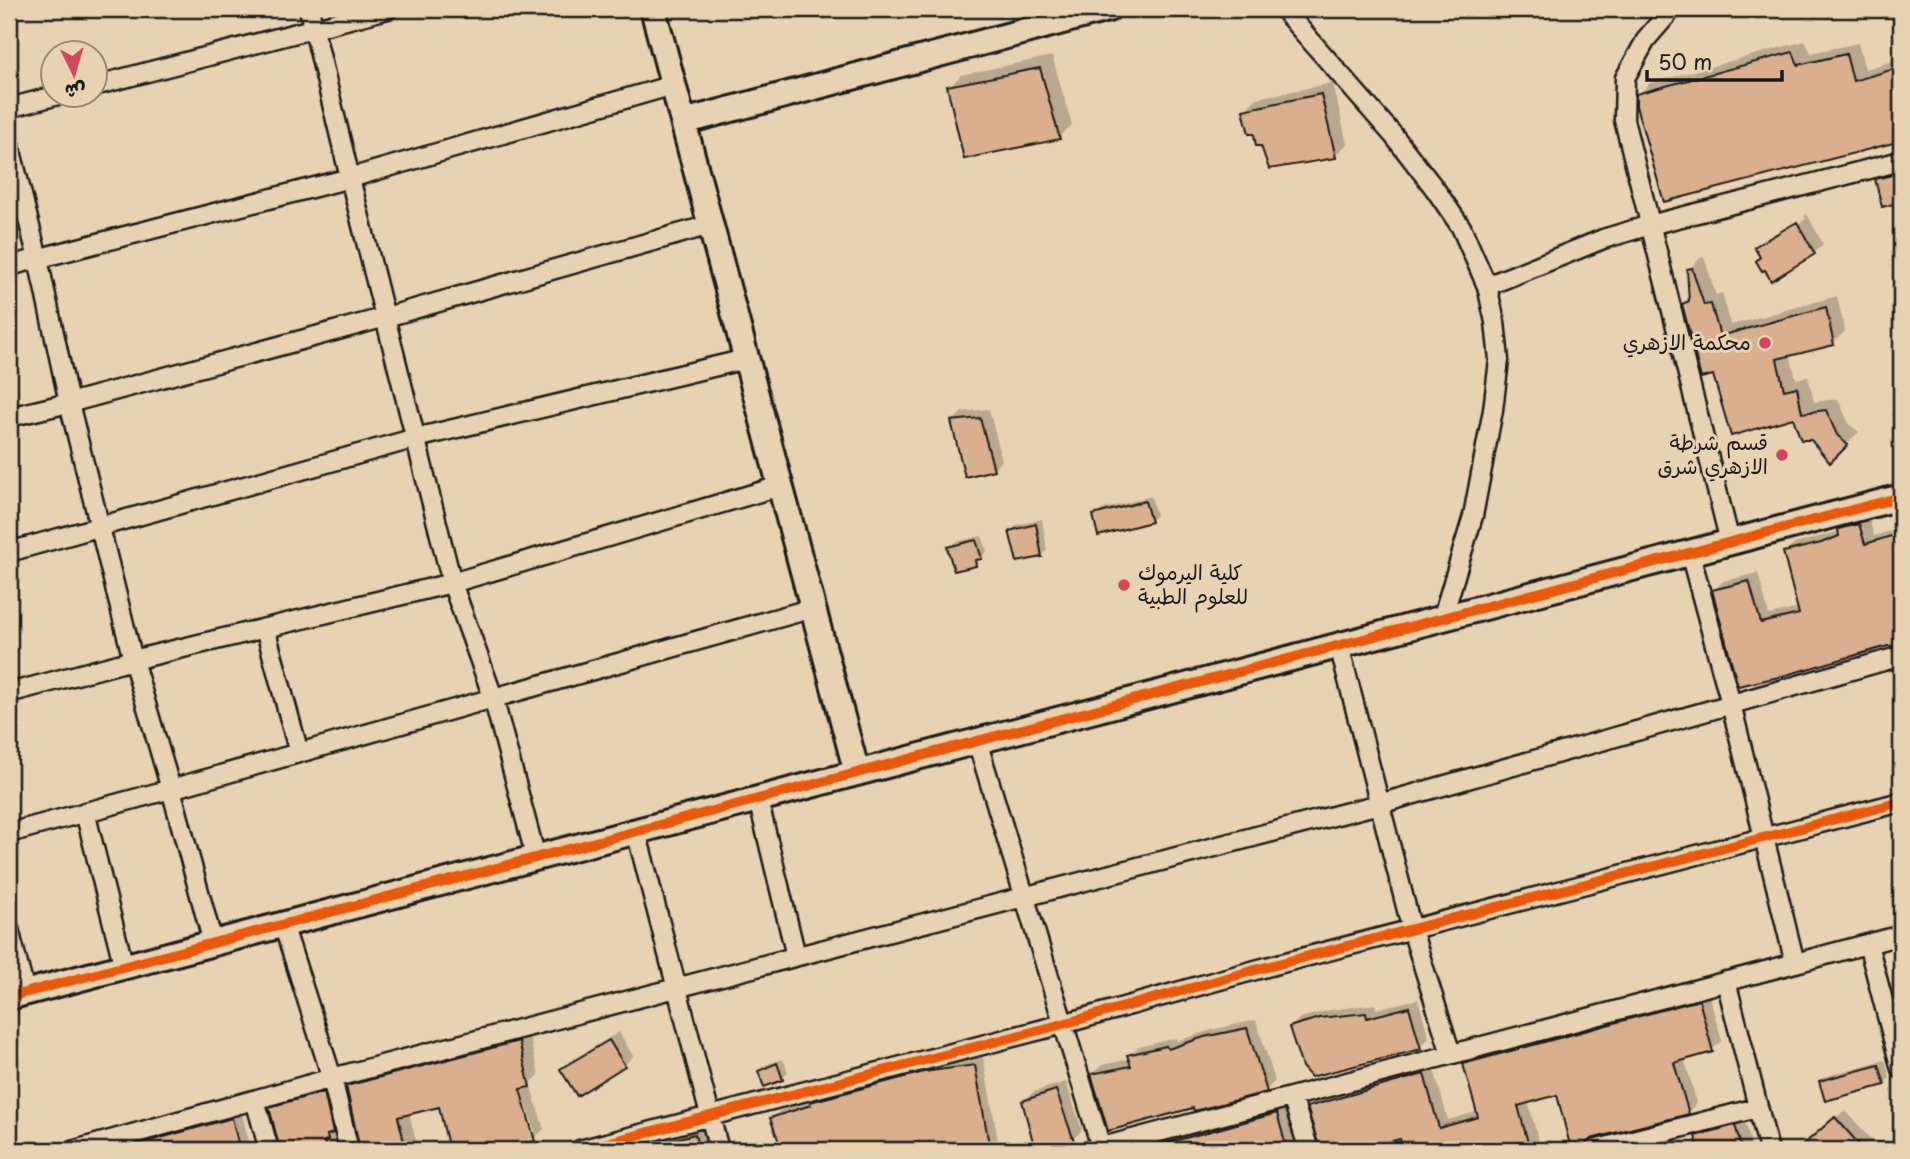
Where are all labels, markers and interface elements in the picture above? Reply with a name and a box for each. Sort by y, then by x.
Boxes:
north arrow [38,38,108,108]
scale bar [1647,38,1782,82]
text: 50 m [1658,45,1712,77]
text: ش [64,77,87,107]
place label: محكمة الازهري [1623,325,1751,358]
marker: محكمة الازهري [1757,335,1773,351]
place label: قسم شرطة الازهري شرق [1657,425,1768,482]
marker: قسم شرطة الازهري شرق [1774,447,1790,463]
place label: كلية اليرموك للعلوم الطبية [1138,555,1248,613]
marker: كلية اليرموك للعلوم الطبية [1116,577,1132,593]

